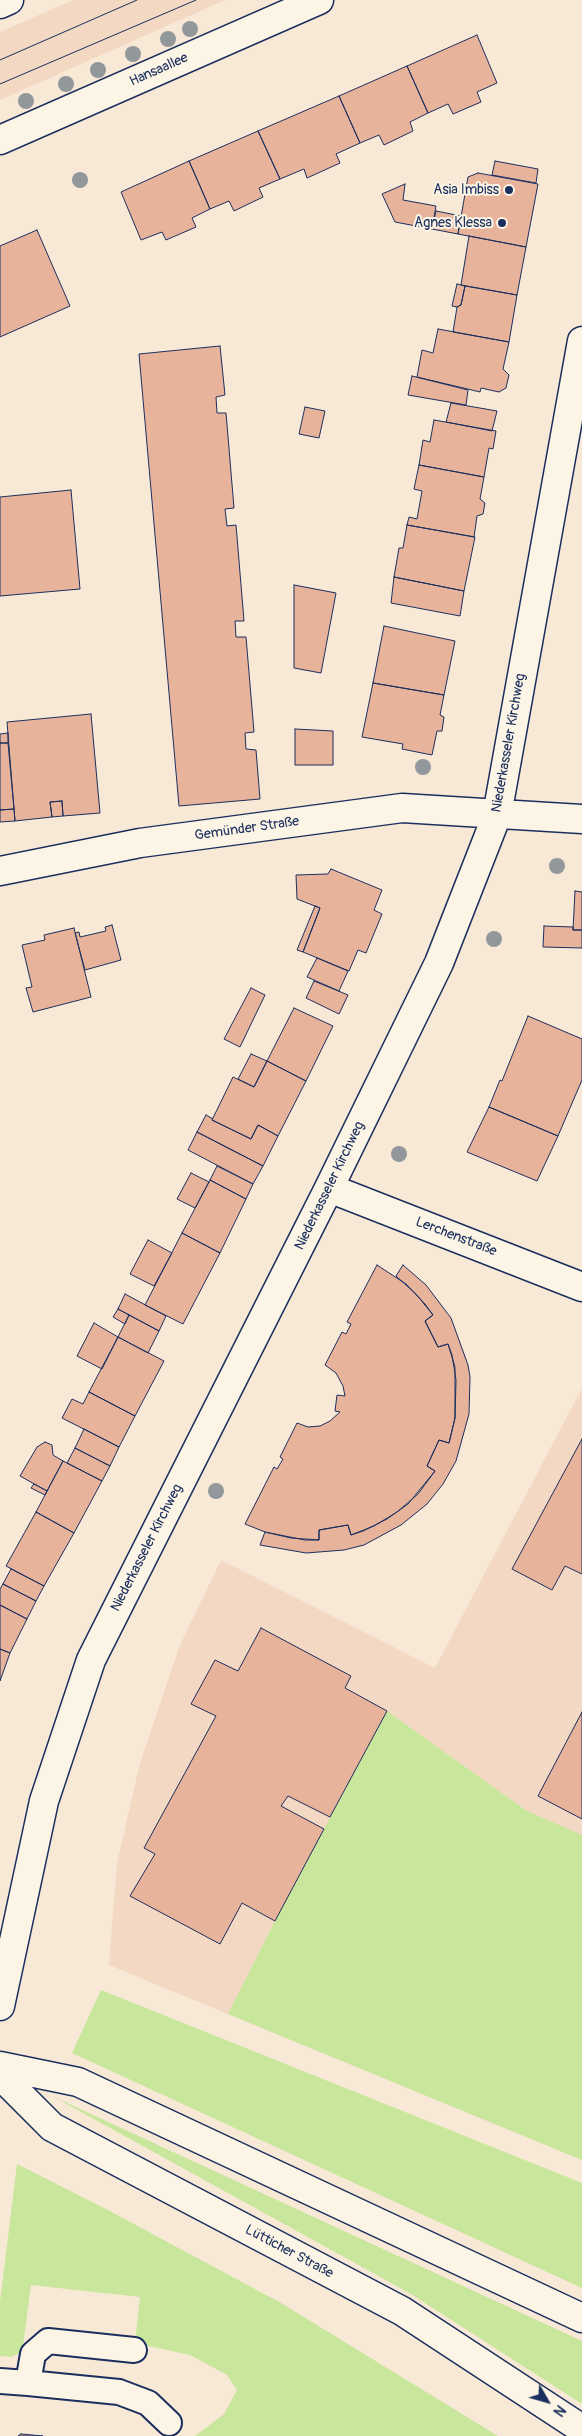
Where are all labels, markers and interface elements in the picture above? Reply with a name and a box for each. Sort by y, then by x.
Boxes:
street label: Hansaallee [127,50,191,90]
place label: Asia Imbiss [433,182,499,198]
marker: Asia Imbiss [503,184,515,196]
place label: Agnes Klessa [414,215,492,231]
marker: Agnes Klessa [496,217,508,229]
street label: Niederkasseler Kirchweg [489,672,529,814]
street label: Gemünder Straße [194,813,300,845]
street label: Niederkasseler Kirchweg [292,1119,368,1253]
street label: Lerchenstraße [413,1214,499,1260]
street label: Niederkasseler Kirchweg [108,1481,186,1615]
street label: Lütticher Straße [242,2222,336,2282]
north arrow [522,2376,572,2426]
text: N [550,2402,569,2420]

